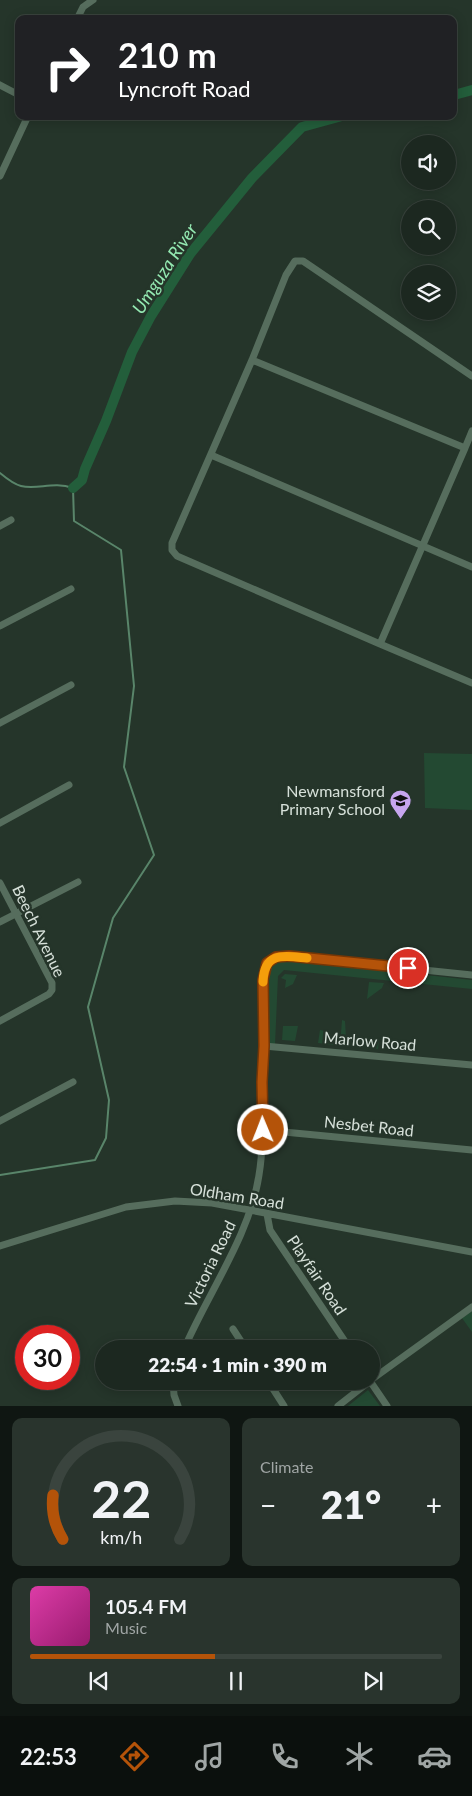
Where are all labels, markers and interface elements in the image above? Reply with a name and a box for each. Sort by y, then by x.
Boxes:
text: 210 m [118,33,217,75]
icon: right [35,35,100,100]
text: Lyncroft Road [118,75,251,102]
map controls [401,135,456,320]
button: sound [401,135,456,190]
button: search [401,200,456,255]
water label: Umguza River [127,219,202,318]
button: layers [401,265,456,320]
place label: Newmansford Primary School [280,781,385,818]
school or university icon: Newmansford Primary School [389,788,413,819]
street label: Beech Avenue [9,882,70,980]
pin [387,947,429,989]
icon: arrive [394,954,422,982]
street label: Marlow Road [323,1027,417,1054]
position arrow [236,1103,288,1155]
street label: Nesbet Road [323,1111,415,1140]
street label: Oldham Road [189,1179,285,1212]
street label: Victoria Road [180,1217,239,1310]
street label: Playfair Road [284,1231,351,1318]
speed limit sign: 30 [15,1325,80,1390]
text: 22:54 · 1 min · 390 m [148,1353,327,1376]
text: Climate [260,1457,313,1476]
text: 22 [91,1467,151,1529]
text: 21° [321,1481,381,1527]
text: − [260,1488,276,1522]
text: + [426,1488,442,1522]
text: km/h [100,1526,142,1548]
text: 105.4 FM [105,1595,187,1618]
text: Music [105,1618,147,1637]
icon: previous [85,1667,113,1695]
icon: pause [222,1667,250,1695]
icon: next [359,1667,387,1695]
icon: directions [117,1739,152,1774]
icon: music [192,1739,227,1774]
icon: phone [267,1739,302,1774]
icon: climate [342,1739,377,1774]
icon: car [417,1739,452,1774]
text: 22:53 [20,1743,77,1770]

